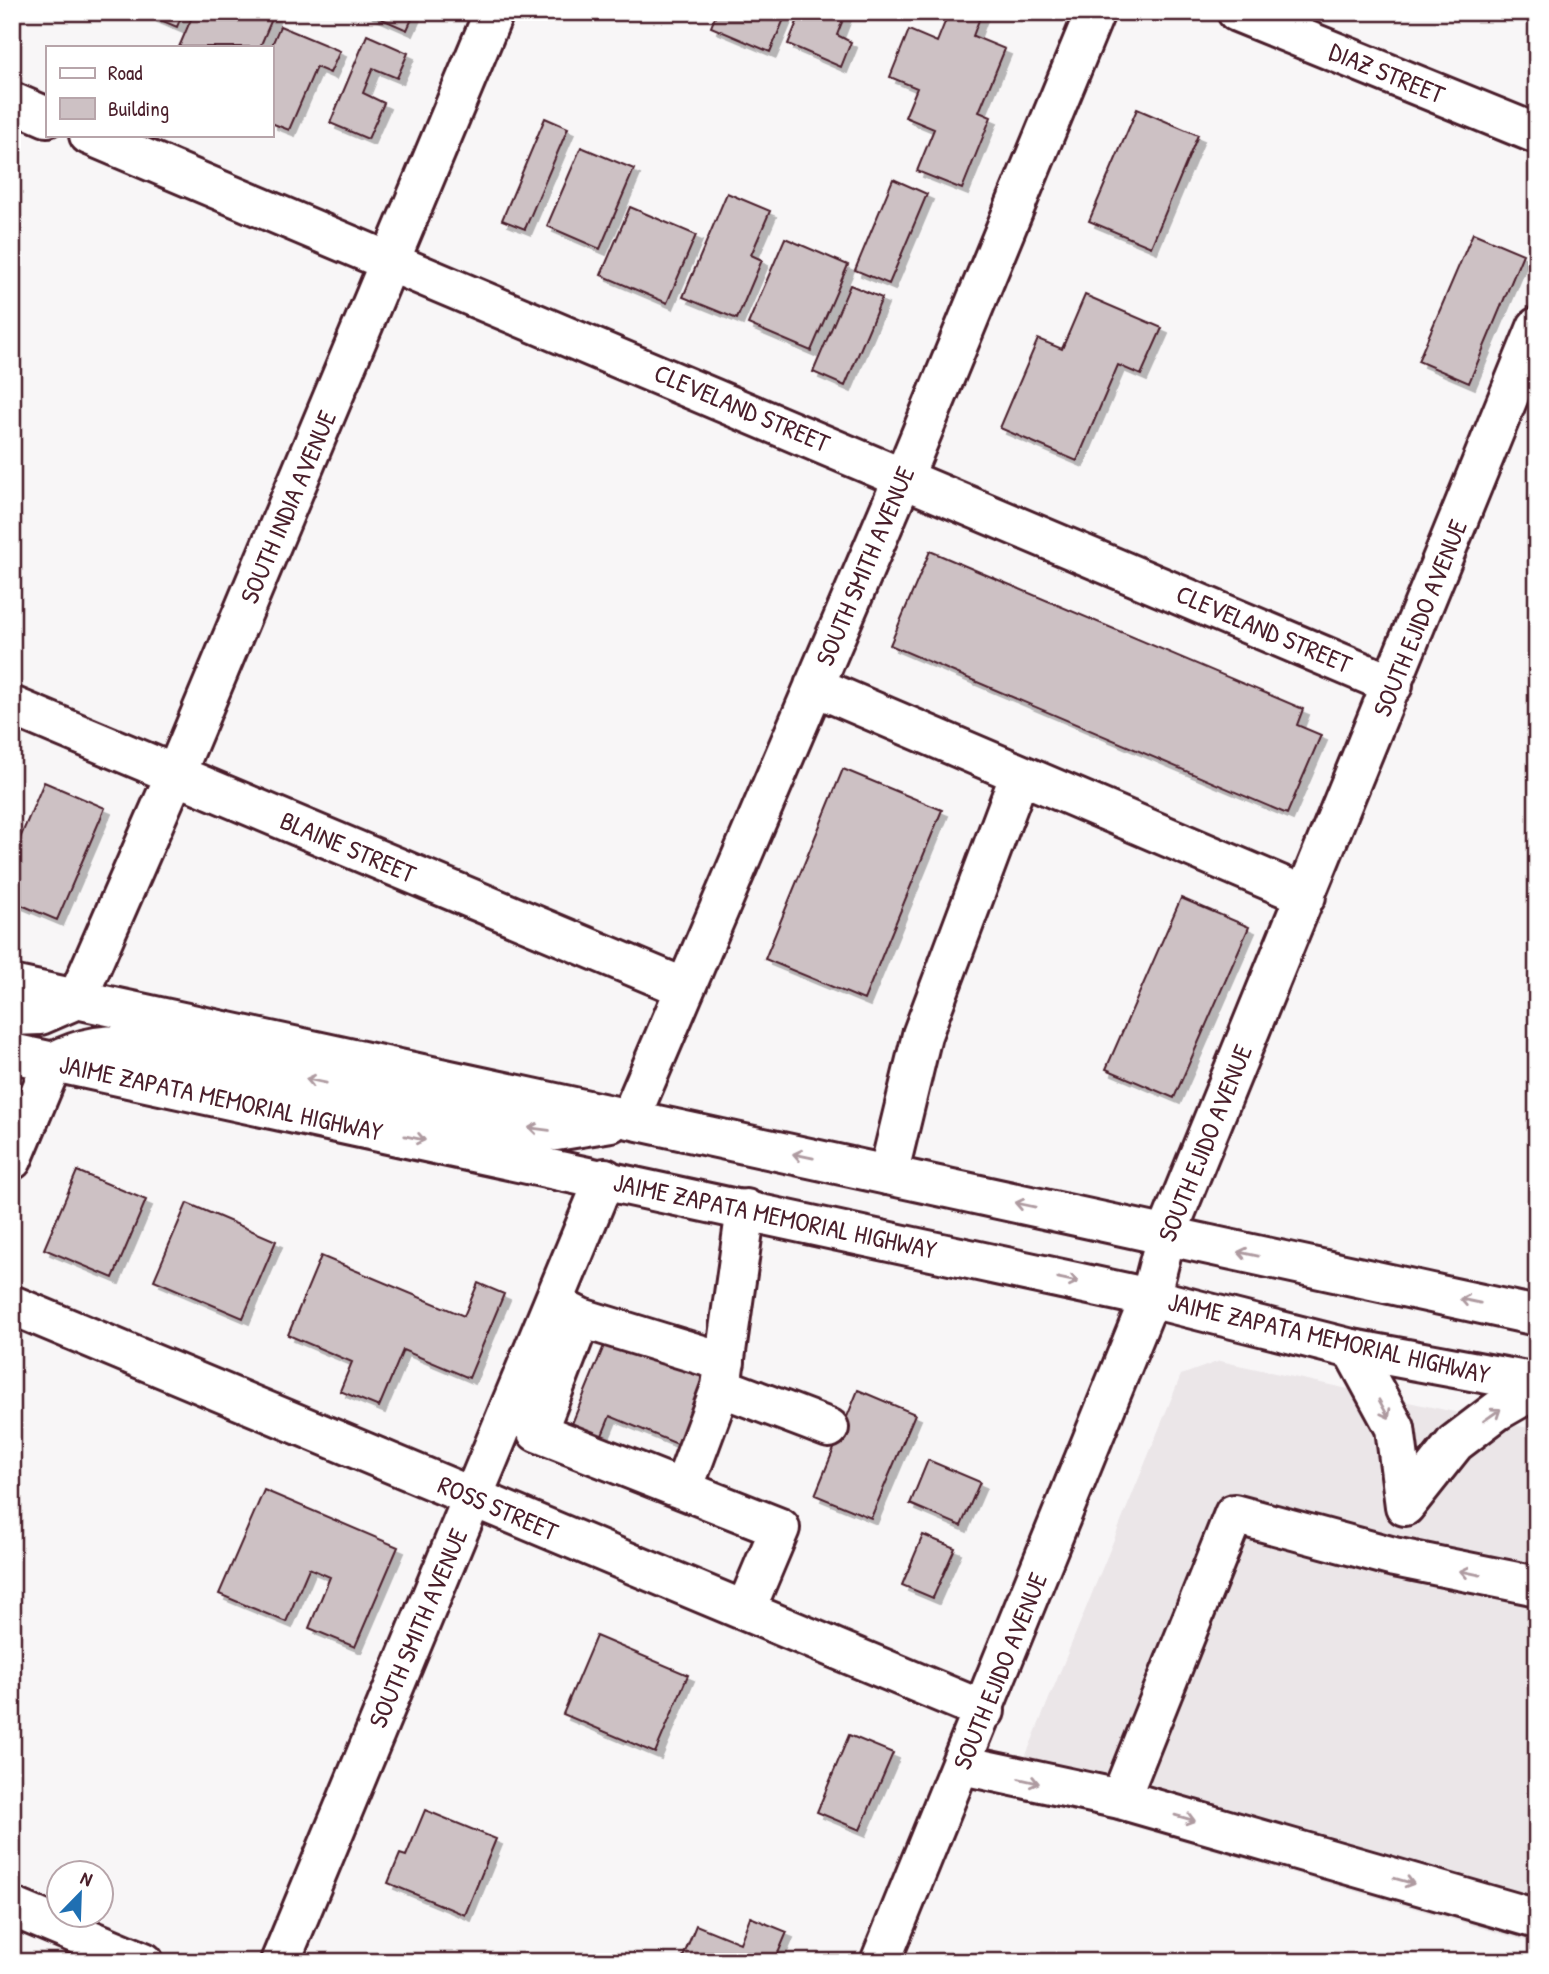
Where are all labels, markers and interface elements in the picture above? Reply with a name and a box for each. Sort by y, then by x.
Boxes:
street label: DIAZ STREET [1324,34,1451,112]
legend [46,46,273,136]
text: Road [108,58,142,87]
text: Building [108,94,169,123]
street label: CLEVELAND STREET [649,355,836,461]
street label: SOUTH INDIA AVENUE [231,404,344,609]
street label: SOUTH SMITH AVENUE [807,460,923,671]
street label: SOUTH EJIDO AVENUE [1364,514,1475,721]
street label: CLEVELAND STREET [1171,576,1358,682]
street label: BLAINE STREET [275,802,422,891]
street label: SOUTH EJIDO AVENUE [1149,1039,1260,1246]
street label: JAIME ZAPATA MEMORIAL HIGHWAY [56,1046,386,1149]
one-way arrow [305,1074,328,1088]
one-way arrow [528,1122,550,1135]
one-way arrow [403,1132,426,1146]
one-way arrow [792,1149,815,1163]
street label: JAIME ZAPATA MEMORIAL HIGHWAY [610,1164,940,1267]
one-way arrow [1014,1198,1037,1211]
one-way arrow [1237,1246,1260,1260]
one-way arrow [1056,1274,1079,1287]
street label: JAIME ZAPATA MEMORIAL HIGHWAY [1165,1283,1494,1392]
one-way arrow [1459,1294,1482,1308]
one-way arrow [1377,1398,1391,1418]
one-way arrow [1482,1408,1501,1422]
street label: ROSS STREET [433,1467,564,1549]
street label: SOUTH SMITH AVENUE [360,1522,476,1733]
one-way arrow [1459,1565,1482,1579]
street label: SOUTH EJIDO AVENUE [944,1567,1055,1774]
one-way arrow [1017,1775,1040,1788]
one-way arrow [1174,1812,1196,1825]
north arrow [46,1858,116,1928]
text: N [77,1864,96,1892]
one-way arrow [1392,1875,1414,1888]

